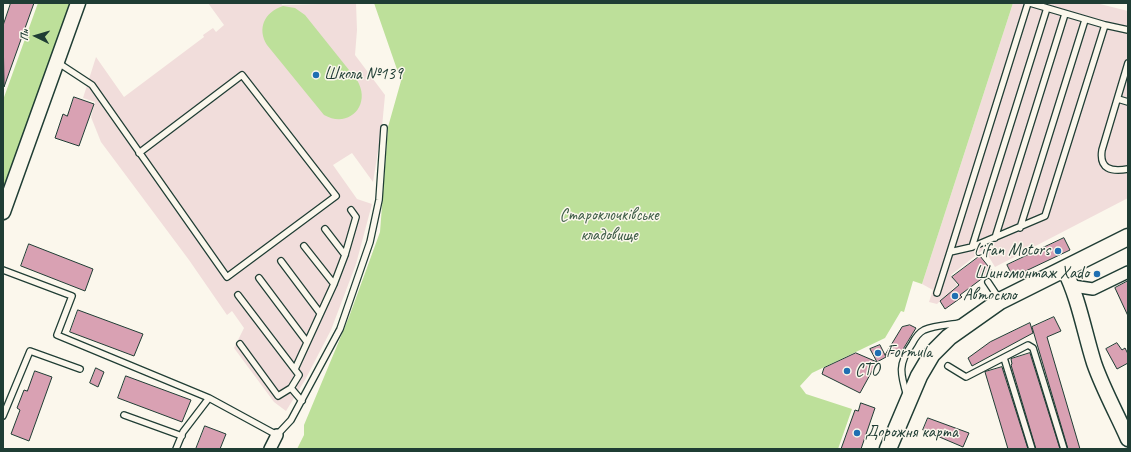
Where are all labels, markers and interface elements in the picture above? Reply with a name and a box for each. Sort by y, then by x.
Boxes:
north arrow [16,16,56,56]
text: Пн [17,29,32,41]
place label: Школа №139 [324,65,403,85]
marker: Школа №139 [311,70,321,80]
park label: Староклочківське кладовище [559,206,659,246]
place label: Lifan Motors [974,241,1050,261]
marker: Lifan Motors [1053,246,1063,256]
place label: Шиномонтаж Xado [975,264,1089,284]
marker: Шиномонтаж Xado [1092,269,1102,279]
place label: Автоскло [963,286,1017,306]
marker: Автоскло [950,291,960,301]
place label: Formula [886,343,932,363]
marker: Formula [873,348,883,358]
place label: СТО [855,361,879,381]
marker: СТО [842,366,852,376]
place label: Дорожня карта [865,423,958,443]
marker: Дорожня карта [852,428,862,438]

